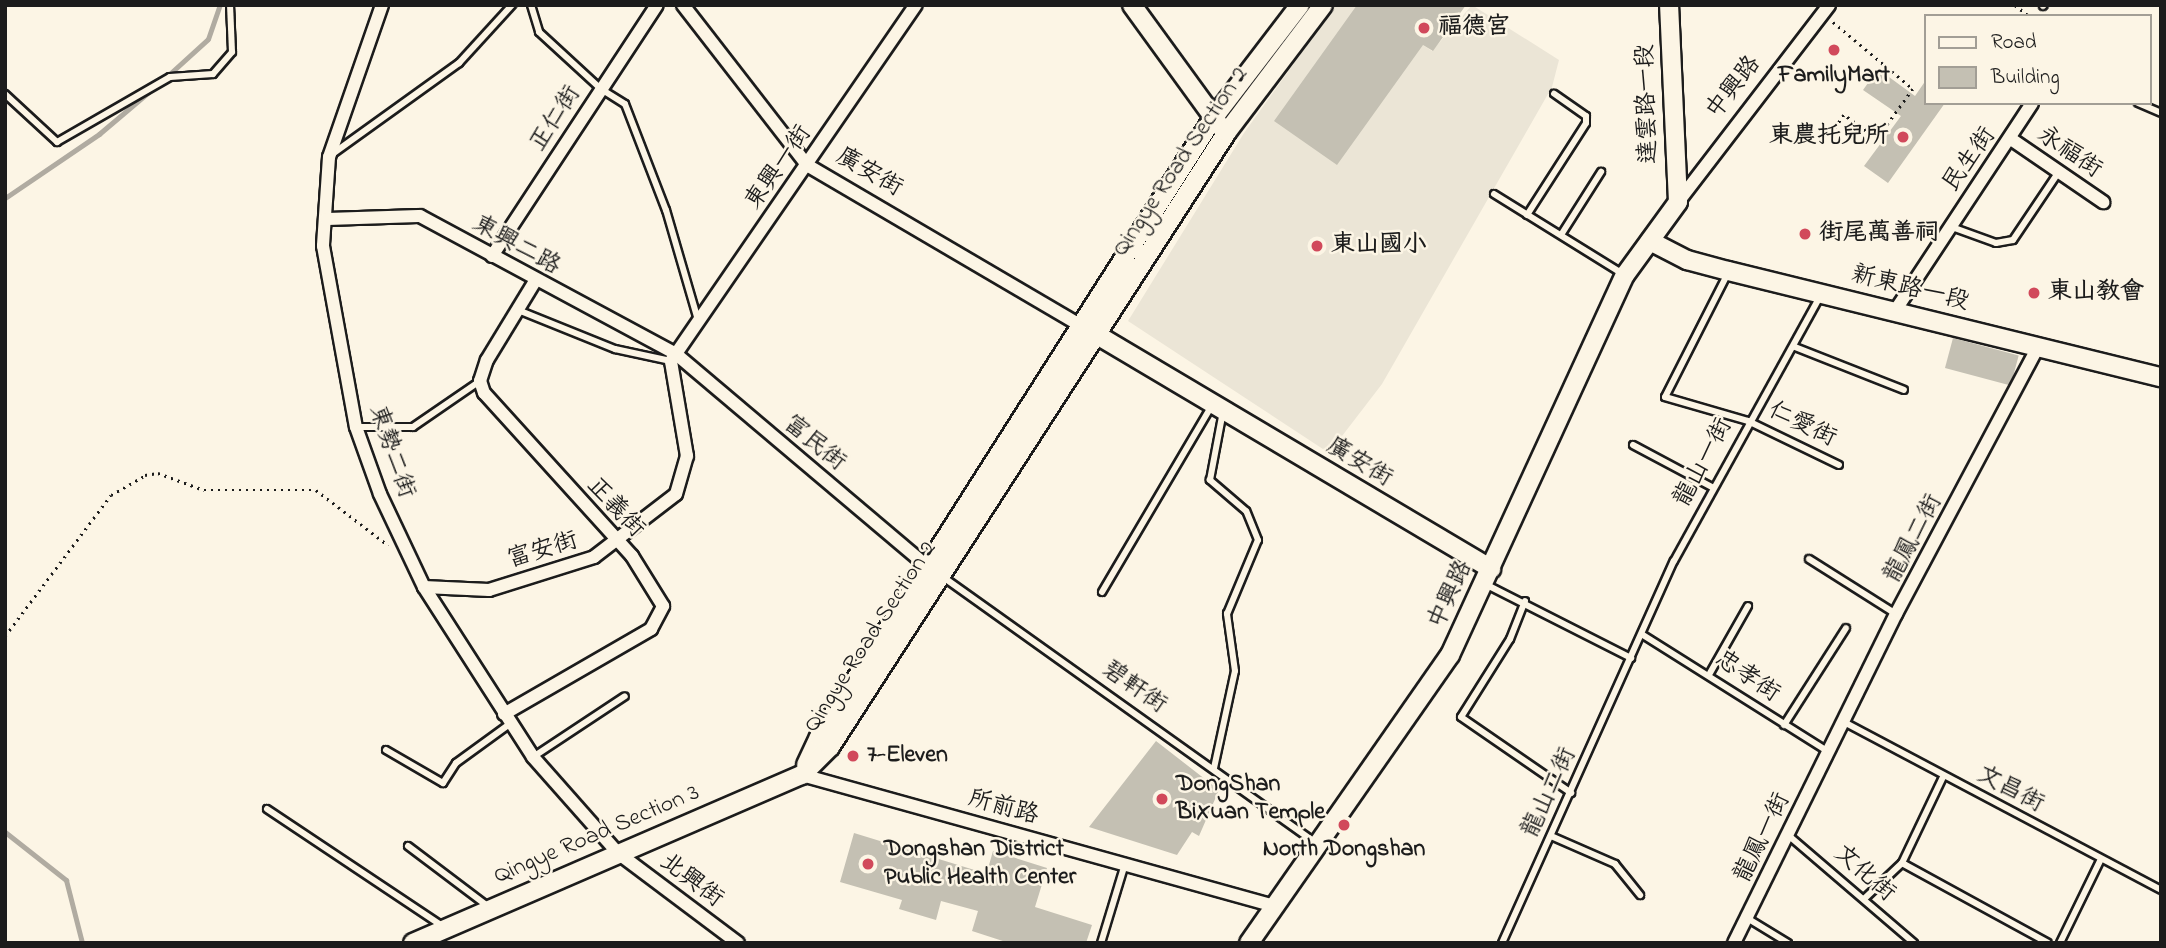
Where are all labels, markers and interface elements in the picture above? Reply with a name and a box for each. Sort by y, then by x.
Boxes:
place label: 福德宮 [1438,14,1510,42]
legend [1924,14,2152,105]
marker: 福德宮 [1416,20,1432,36]
text: Road [1991,28,2037,58]
marker: FamilyMart [1826,42,1842,58]
street label: 達雲路一段 [1632,44,1664,164]
street label: 中興路 [1700,51,1768,125]
street label: Qingye Road Section 2 [1107,62,1255,262]
place label: FamilyMart [1778,62,1890,90]
text: Building [1991,63,2060,93]
street label: 正仁街 [524,81,588,157]
street label: 東興一街 [740,120,818,216]
street label: 永福街 [2031,121,2107,185]
street label: 民生街 [1938,122,2002,198]
place label: 東農托兒所 [1769,123,1889,151]
marker: 東農托兒所 [1895,129,1911,145]
street label: 廣安街 [831,143,907,203]
street label: 東興二路 [467,210,565,282]
place label: 街尾萬善祠 [1819,220,1939,248]
marker: 街尾萬善祠 [1797,226,1813,242]
place label: 東山國小 [1331,232,1427,260]
marker: 東山國小 [1309,238,1325,254]
street label: 新東路一段 [1848,261,1972,317]
place label: 東山教會 [2048,279,2144,307]
marker: 東山教會 [2026,285,2042,301]
street label: 仁愛街 [1763,396,1841,454]
street label: 東勢二街 [362,402,420,502]
street label: 富民街 [777,410,851,478]
street label: 龍山一街 [1669,414,1739,512]
street label: 廣安街 [1321,432,1397,494]
street label: 正義街 [580,472,650,544]
street label: 龍鳳二街 [1879,490,1949,588]
street label: 富安街 [504,527,582,575]
street label: Qingye Road Section 2 [798,536,944,738]
street label: 中興路 [1423,556,1479,634]
street label: 忠孝街 [1709,645,1785,709]
street label: 碧軒街 [1096,656,1172,720]
place label: 7-Eleven [867,742,948,770]
street label: 龍山二街 [1517,743,1583,843]
marker: 7-Eleven [845,748,861,764]
street label: 文昌街 [1971,760,2049,820]
place label: DongShan BiXuan Temple [1176,771,1325,827]
street label: Qingye Road Section 3 [490,779,704,891]
street label: 所前路 [964,785,1042,831]
street label: 龍鳳一街 [1729,789,1797,887]
marker: DongShan BiXuan Temple [1154,791,1170,807]
marker: North Dongshan [1336,817,1352,833]
place label: Dongshan District Public Health Center [884,836,1076,892]
place label: North Dongshan [1263,836,1425,864]
street label: 文化街 [1827,840,1901,908]
street label: 北興街 [654,848,728,914]
marker: Dongshan District Public Health Center [858,854,878,874]

